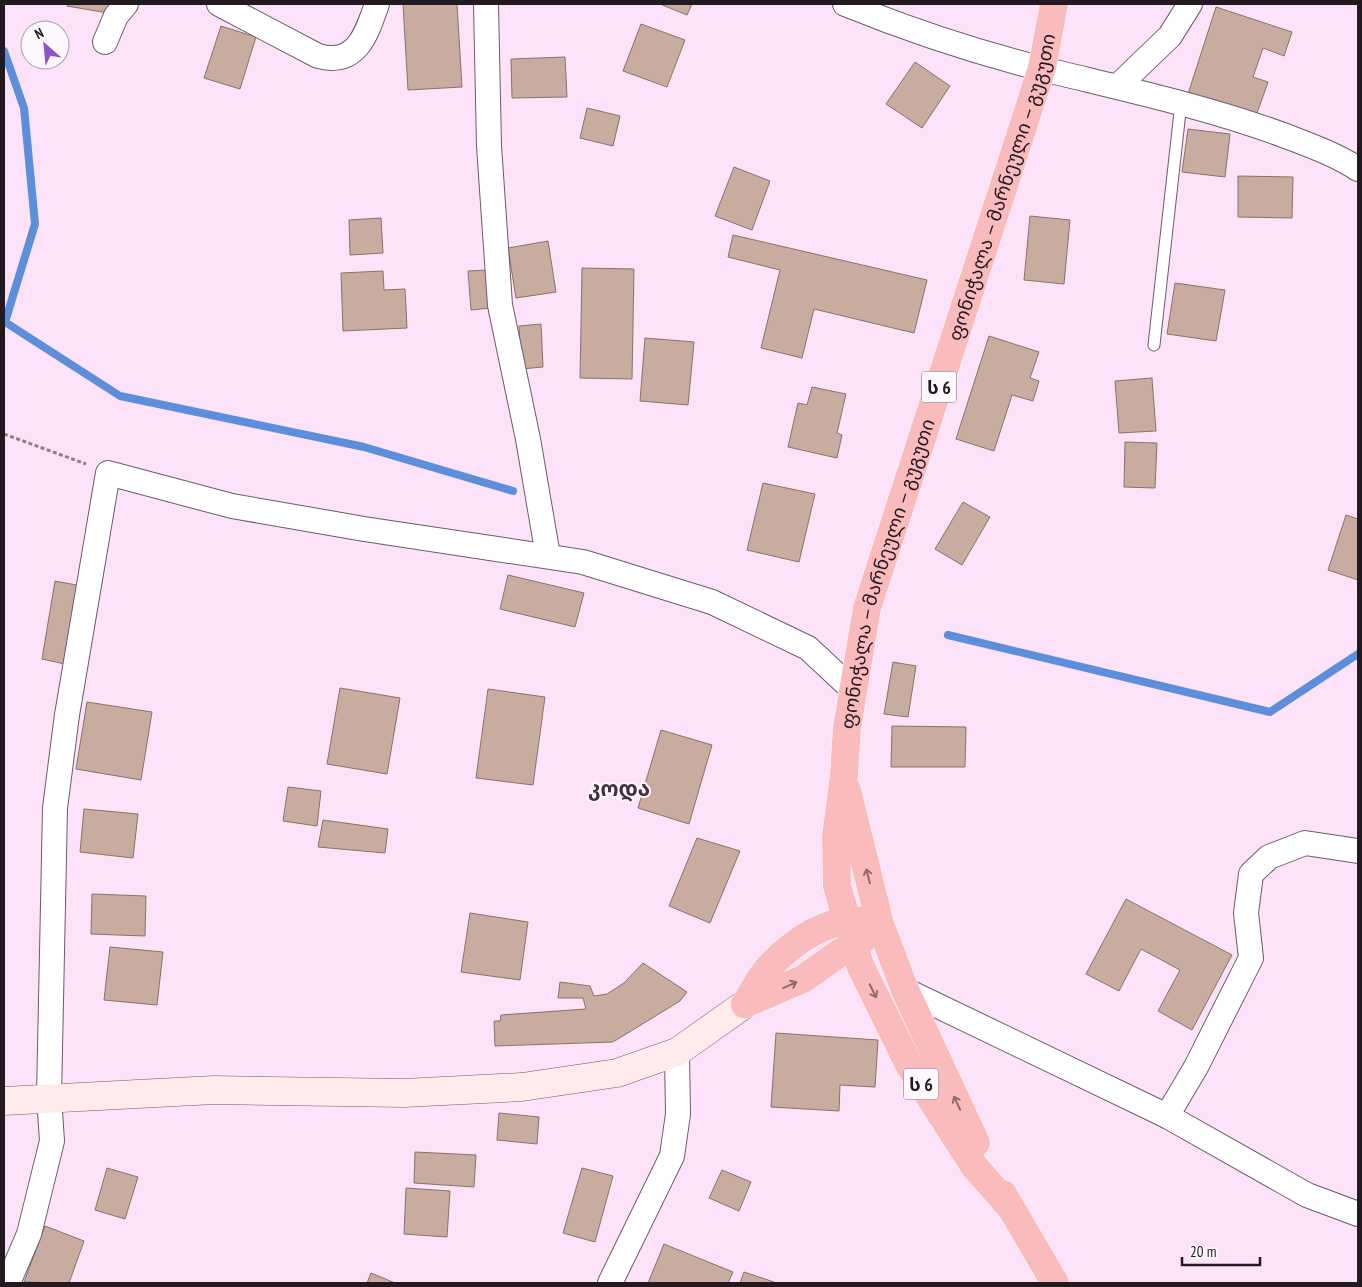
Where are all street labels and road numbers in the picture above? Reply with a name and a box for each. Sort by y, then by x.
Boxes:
street label: ფონიჭალა — მარნეული — გუგუთი [942,32,1060,344]
road number: ს 6 [922,372,956,402]
street label: ფონიჭალა — მარნეული — გუგუთი [835,416,940,731]
road number: ს 6 [904,1068,938,1100]

